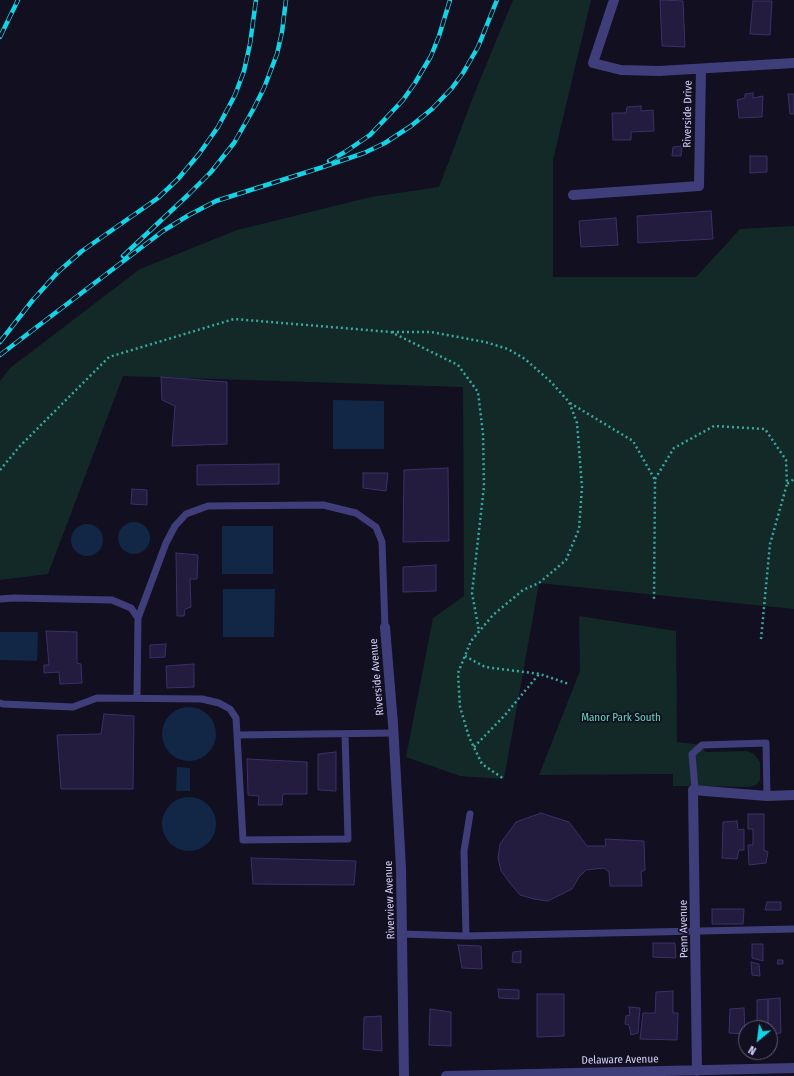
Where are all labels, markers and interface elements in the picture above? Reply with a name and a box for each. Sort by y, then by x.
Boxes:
street label: Riverside Drive [681,80,695,148]
street label: Riverside Avenue [367,638,387,716]
park label: Manor Park South [581,711,661,725]
street label: Riverview Avenue [382,860,398,940]
street label: Penn Avenue [677,900,691,958]
north arrow [738,1020,778,1060]
text: N [746,1043,758,1057]
street label: Delaware Avenue [581,1053,659,1067]

